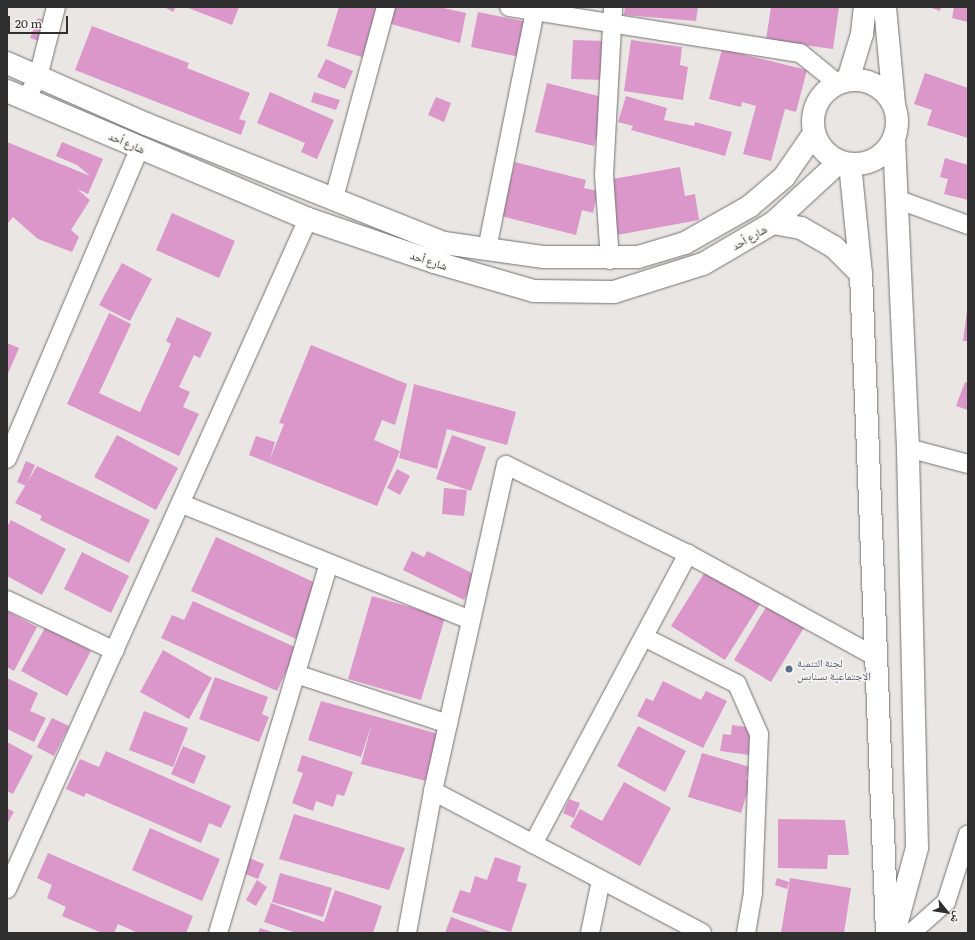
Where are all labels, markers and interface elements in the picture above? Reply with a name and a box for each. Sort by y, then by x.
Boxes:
scale bar [10,8,70,34]
text: 20 m [15,14,42,32]
street label: شارع أحد [107,129,147,155]
street label: شارع أحد [729,222,769,252]
street label: شارع أحد [409,248,449,272]
place label: لجنة التنمية الاجتماعية بسنابس [797,656,871,682]
marker: لجنة التنمية الاجتماعية بسنابس [784,664,794,674]
north arrow [927,892,967,932]
text: ش [948,909,967,927]

